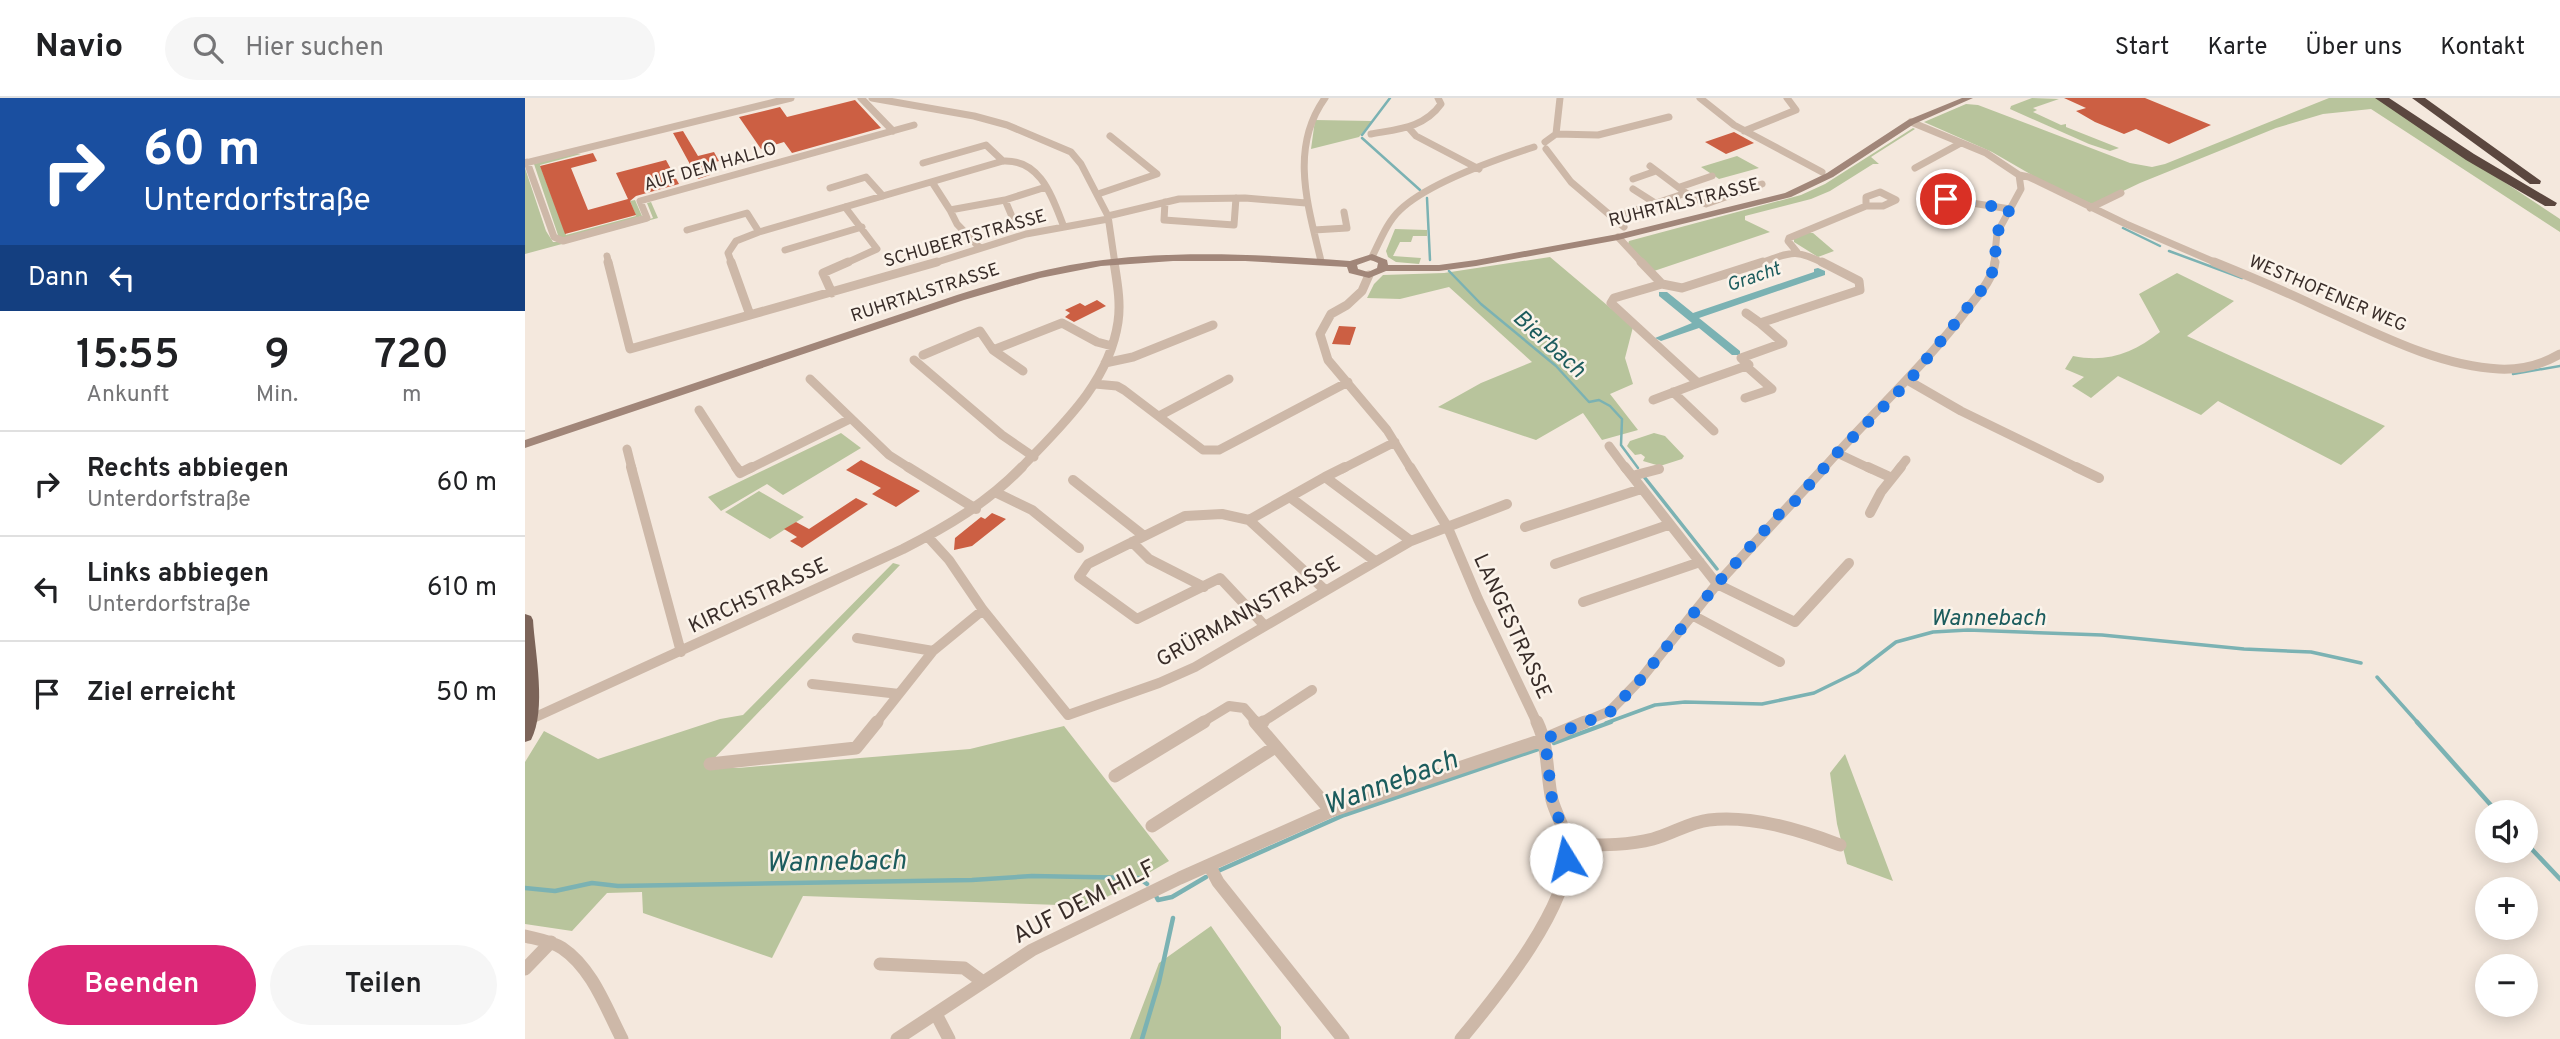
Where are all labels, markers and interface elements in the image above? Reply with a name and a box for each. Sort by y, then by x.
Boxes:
search box [165,17,655,80]
text: Navio [35,27,123,69]
icon: search [189,29,227,67]
text: Hier suchen [245,32,384,65]
text: Start [2115,33,2169,63]
text: Karte [2207,33,2267,63]
text: Über uns [2305,33,2402,63]
text: Kontakt [2440,33,2525,63]
text: 60 m [143,121,261,183]
icon: right [28,126,119,217]
street label: AUF DEM HALLO [641,137,780,197]
pin [1916,169,1976,229]
street label: RUHRTALSTRASSE [1606,174,1762,233]
icon: arrive [1927,180,1965,218]
text: Unterdorfstraße [143,182,371,222]
street label: SCHUBERTSTRASSE [881,205,1049,274]
street label: WESTHOFENER WEG [2245,251,2410,338]
water label: Gracht [1724,257,1785,298]
icon: left [103,259,141,297]
street label: RUHRTALSTRASSE [848,259,1003,328]
text: Dann [28,262,89,295]
water label: Bierbach [1506,304,1591,386]
text: 15:55 [76,330,180,383]
text: 9 [264,330,290,383]
text: 720 [374,330,449,383]
text: Ankunft [86,381,169,410]
text: Min. [256,381,298,410]
text: m [402,381,421,410]
text: Rechts abbiegen [87,453,289,486]
icon: right [28,465,66,503]
text: 60 m [437,467,497,500]
text: Unterdorfstraße [87,486,251,515]
street label: LANGESTRASSE [1466,550,1557,703]
street label: GRÜRMANNSTRASSE [1152,551,1345,674]
street label: KIRCHSTRASSE [685,552,833,640]
text: Links abbiegen [87,558,269,591]
icon: left [28,570,66,608]
text: 610 m [427,572,497,605]
text: Unterdorfstraße [87,591,251,620]
water label: Wannebach [1930,605,2046,634]
icon: arrive [28,675,66,713]
text: Ziel erreicht [87,677,236,710]
text: 50 m [436,677,497,710]
water label: Wannebach [1319,743,1463,825]
map controls [2475,800,2538,1017]
button: sound [2475,800,2538,863]
position arrow [1529,822,1603,896]
water label: Wannebach [766,844,907,882]
street label: AUF DEM HILF [1008,854,1162,952]
button: + [2475,877,2538,940]
button: Beenden [28,945,256,1025]
button: Teilen [270,945,497,1025]
button: − [2475,954,2538,1017]

